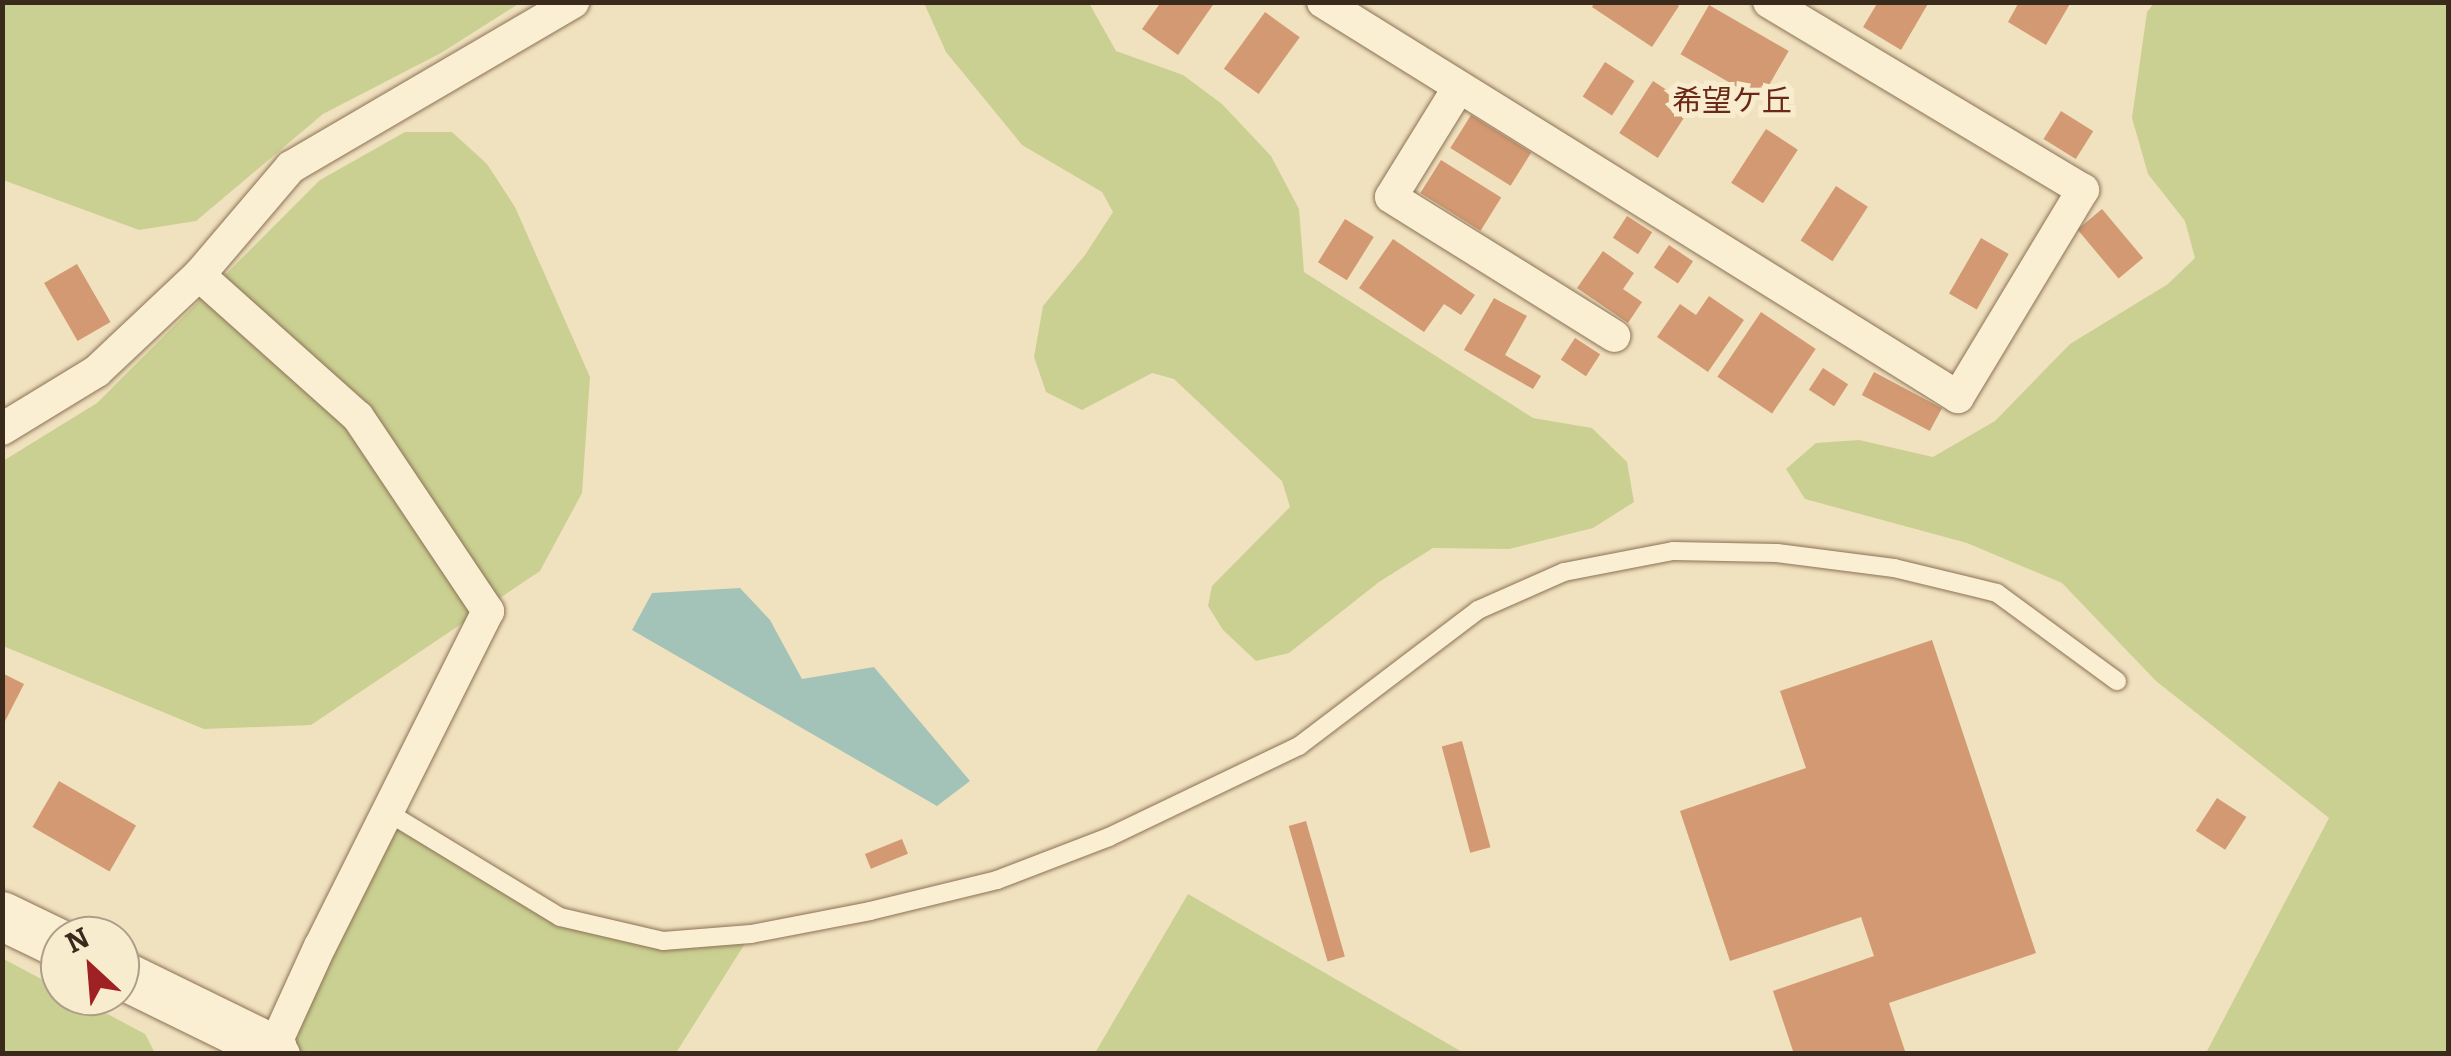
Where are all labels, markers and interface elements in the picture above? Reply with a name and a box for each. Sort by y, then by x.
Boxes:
district label: 希望ケ丘 [1672,83,1792,119]
north arrow [40,916,140,1016]
text: N [61,921,94,960]

